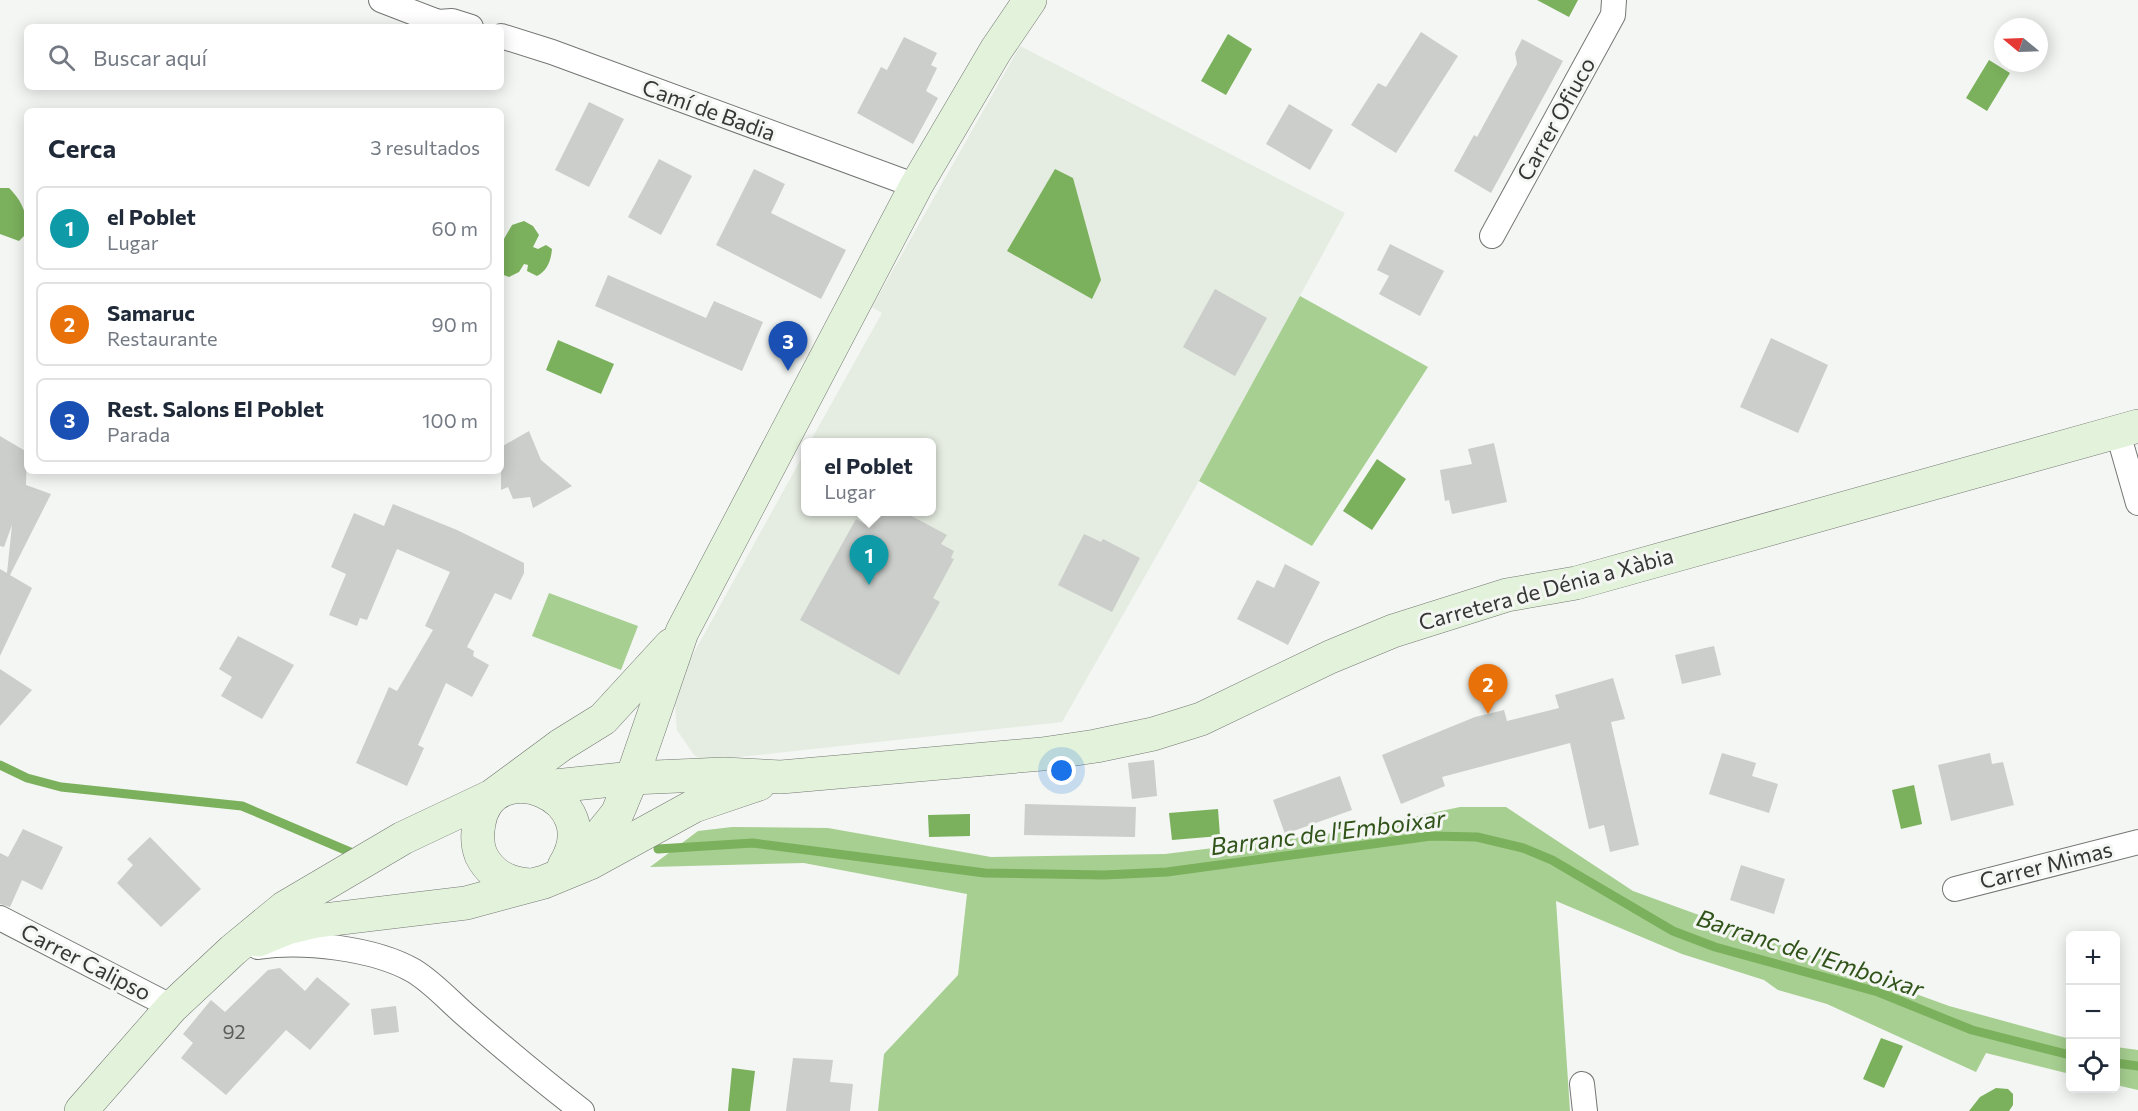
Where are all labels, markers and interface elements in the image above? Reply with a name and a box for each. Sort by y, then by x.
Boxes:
north arrow [1994,18,2048,72]
search box [24,24,504,90]
icon: search [45,41,78,74]
text: Buscar aquí [93,44,207,71]
street label: Carrer Ofiuco [1511,52,1601,185]
street label: Camí de Badia [639,73,779,146]
text: Cerca [48,132,116,163]
text: 3 resultados [370,135,480,159]
text: el Poblet [107,203,196,230]
text: 1 [65,216,74,240]
text: 60 m [432,216,478,240]
text: Lugar [107,230,159,254]
text: Samaruc [107,299,195,326]
text: 2 [64,312,75,336]
text: 90 m [432,312,478,336]
pin: 3 [768,322,808,371]
text: Restaurante [107,326,218,350]
text: Rest. Salons El Poblet [107,395,324,422]
text: 3 [64,408,75,432]
text: 100 m [422,408,478,432]
text: Parada [107,422,170,446]
popup [801,438,936,516]
text: el Poblet [824,452,913,479]
text: Lugar [824,479,876,503]
pin: 1 [850,536,888,585]
street label: Carretera de Dénia a Xàbia [1416,542,1676,636]
pin: 2 [1468,664,1508,714]
your location [1047,756,1076,785]
water label: Barranc de l'Emboixar [1209,803,1448,860]
street label: Carrer Mimas [1977,835,2115,894]
water label: Barranc de l'Emboixar [1693,902,1929,1003]
street label: Carrer Calipso [17,917,156,1006]
map controls [2066,931,2120,1093]
button: + [2066,931,2120,985]
button: − [2066,985,2120,1039]
house number: 92 [222,1019,246,1043]
button: locate [2066,1039,2120,1093]

